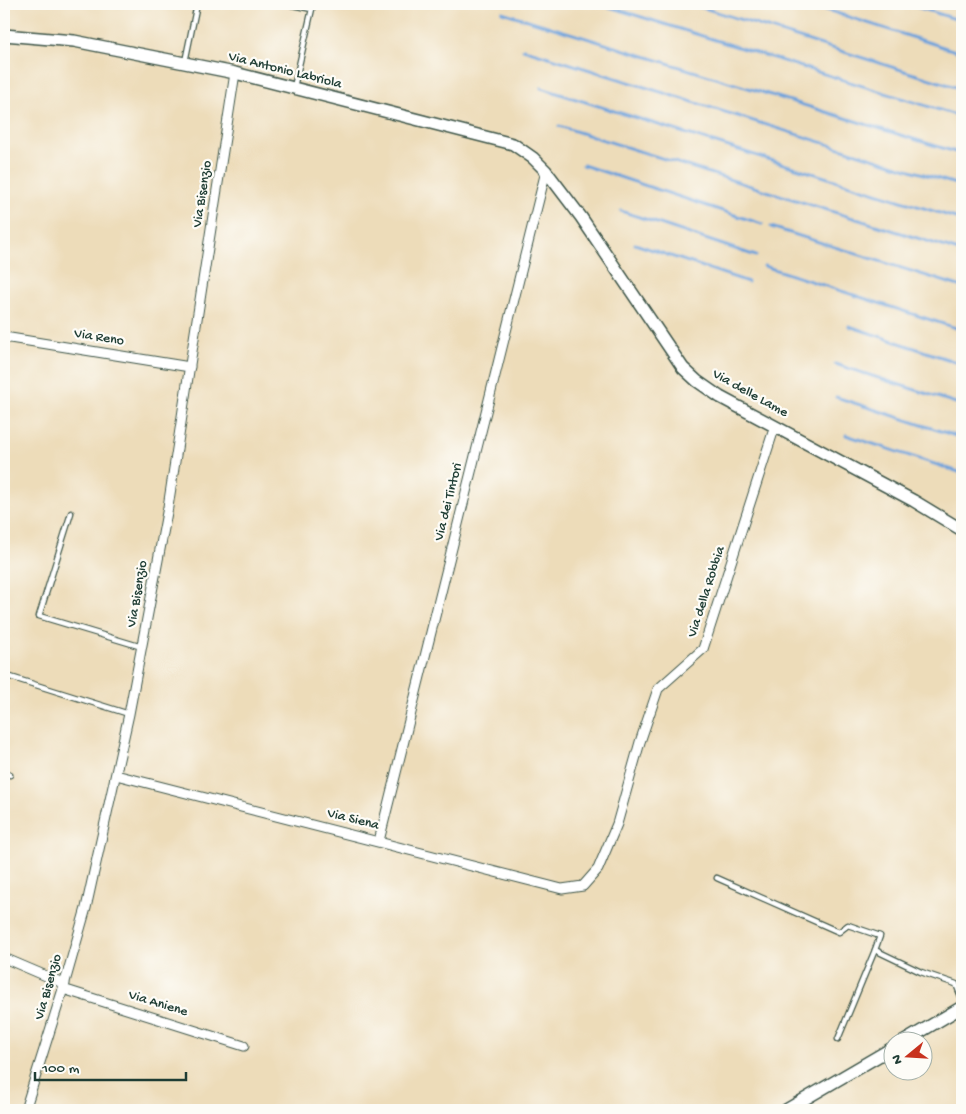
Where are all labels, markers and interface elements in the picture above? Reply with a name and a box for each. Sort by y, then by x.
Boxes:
street label: Via Antonio Labriola [225,48,345,94]
street label: Via Bisenzio [189,159,217,230]
street label: Via Reno [72,326,125,350]
street label: Via delle Lame [708,366,792,422]
street label: Via dei Tintori [431,461,467,544]
street label: Via della Robbia [684,543,730,641]
street label: Via Bisenzio [124,559,152,630]
street label: Via Siena [324,805,382,835]
street label: Via Bisenzio [31,952,66,1023]
street label: Via Aniene [125,987,190,1021]
north arrow [884,1032,934,1082]
scale bar [35,1049,186,1081]
text: N [889,1052,908,1066]
text: 100 m [41,1060,80,1078]

